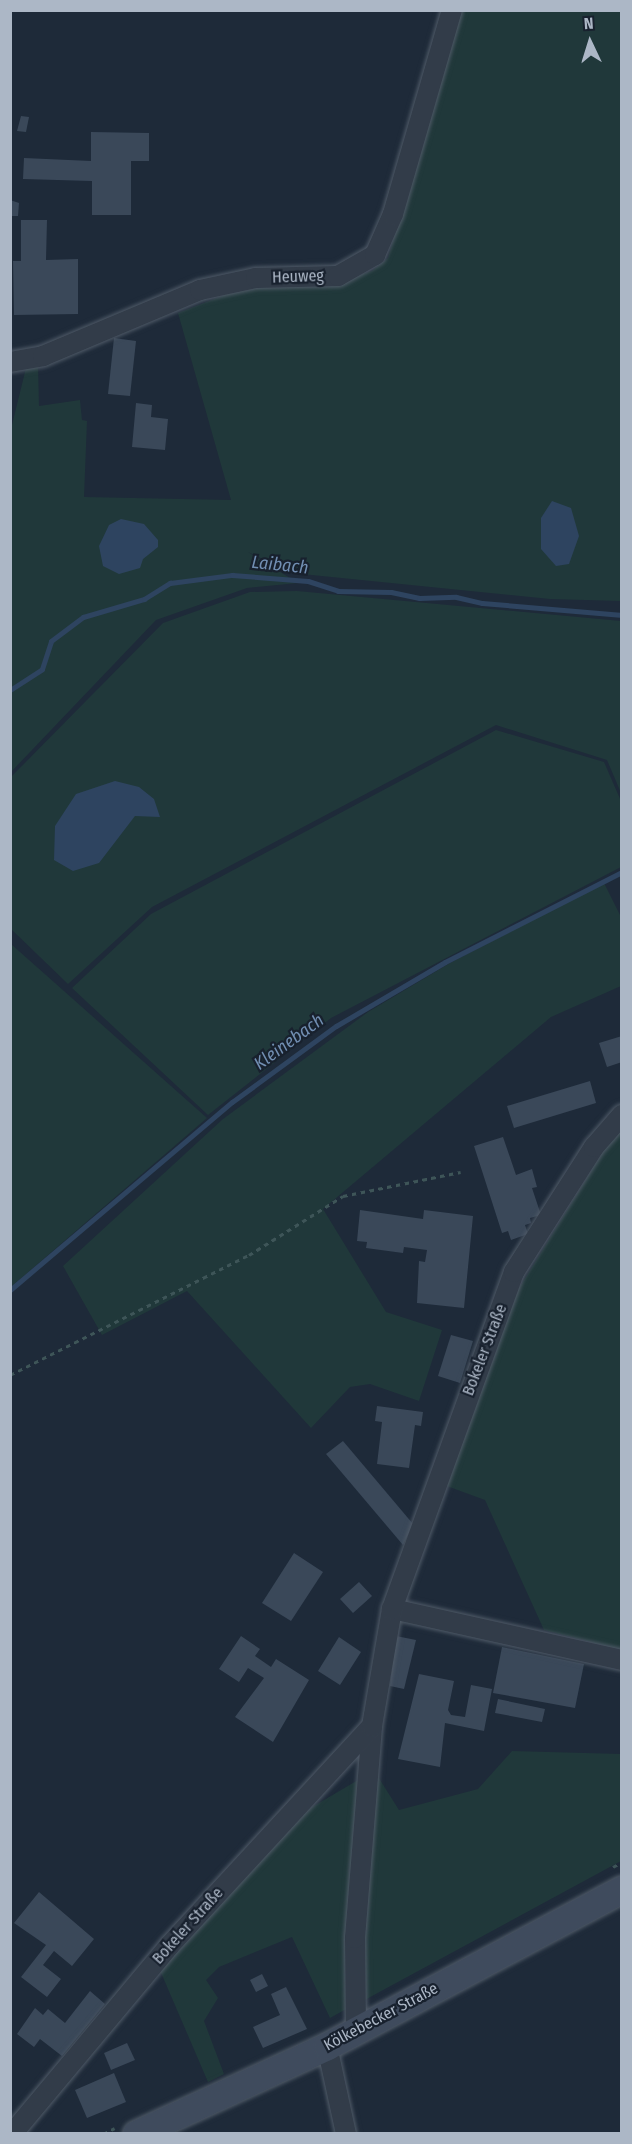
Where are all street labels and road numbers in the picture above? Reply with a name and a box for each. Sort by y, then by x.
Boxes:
street label: Heuweg [272,267,324,287]
street label: Bokeler Straße [459,1302,511,1398]
street label: Bokeler Straße [149,1884,227,1968]
street label: Kölkebecker Straße [321,1979,441,2055]

